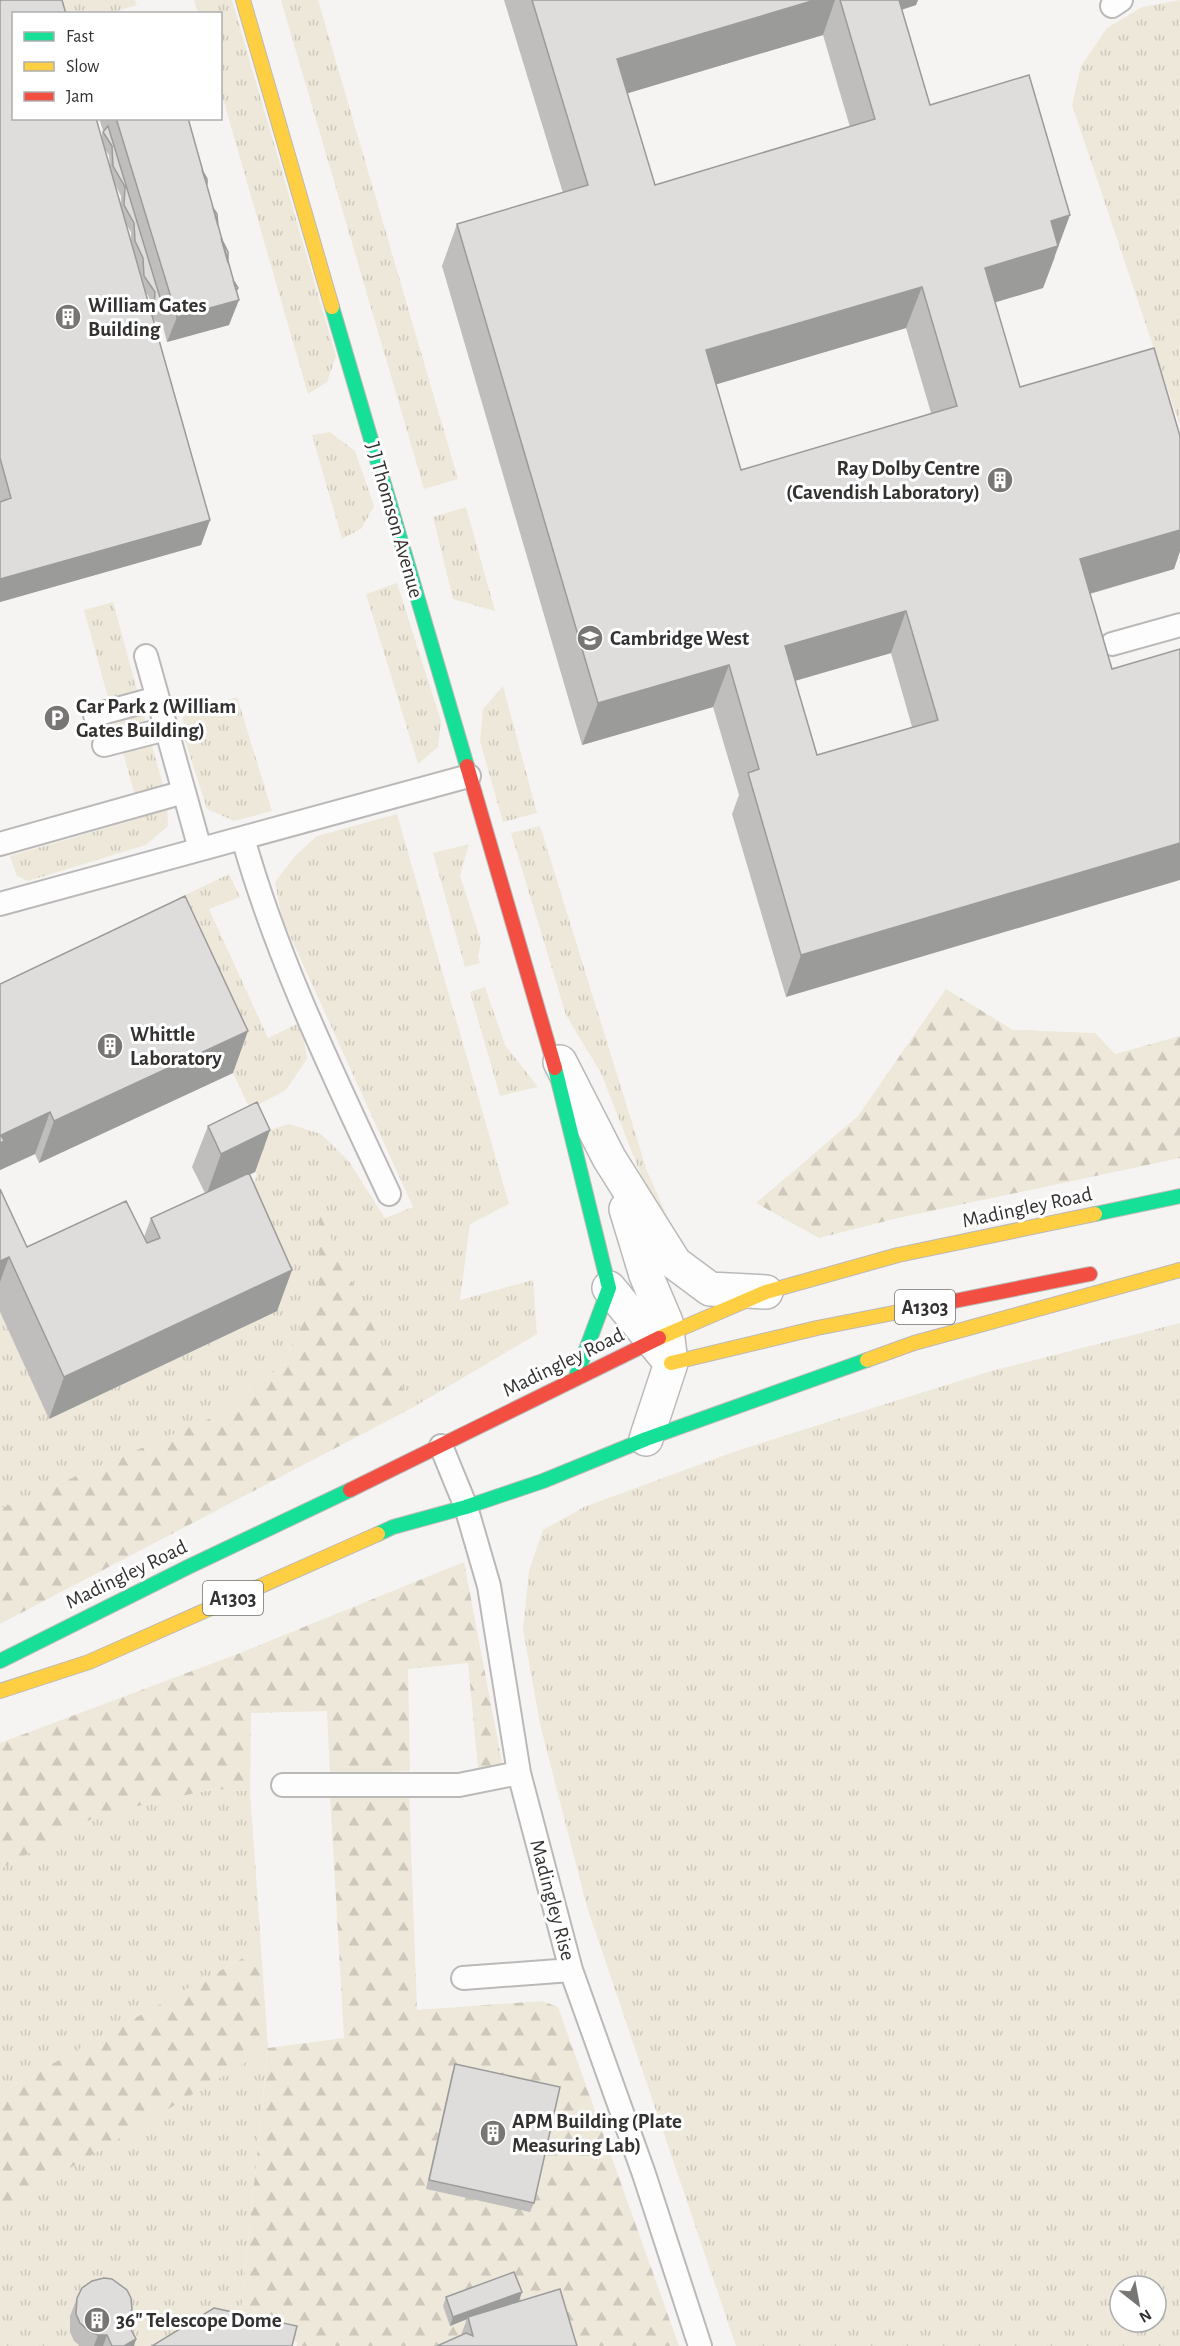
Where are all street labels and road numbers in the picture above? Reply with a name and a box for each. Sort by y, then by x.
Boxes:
street label: J J Thomson Avenue [362,440,427,601]
street label: Madingley Road [960,1183,1094,1231]
road number: A1303 [895,1290,955,1324]
street label: Madingley Road [499,1324,627,1401]
street label: Madingley Road [62,1536,190,1613]
road number: A1303 [203,1581,263,1615]
street label: Madingley Rise [526,1837,579,1963]

